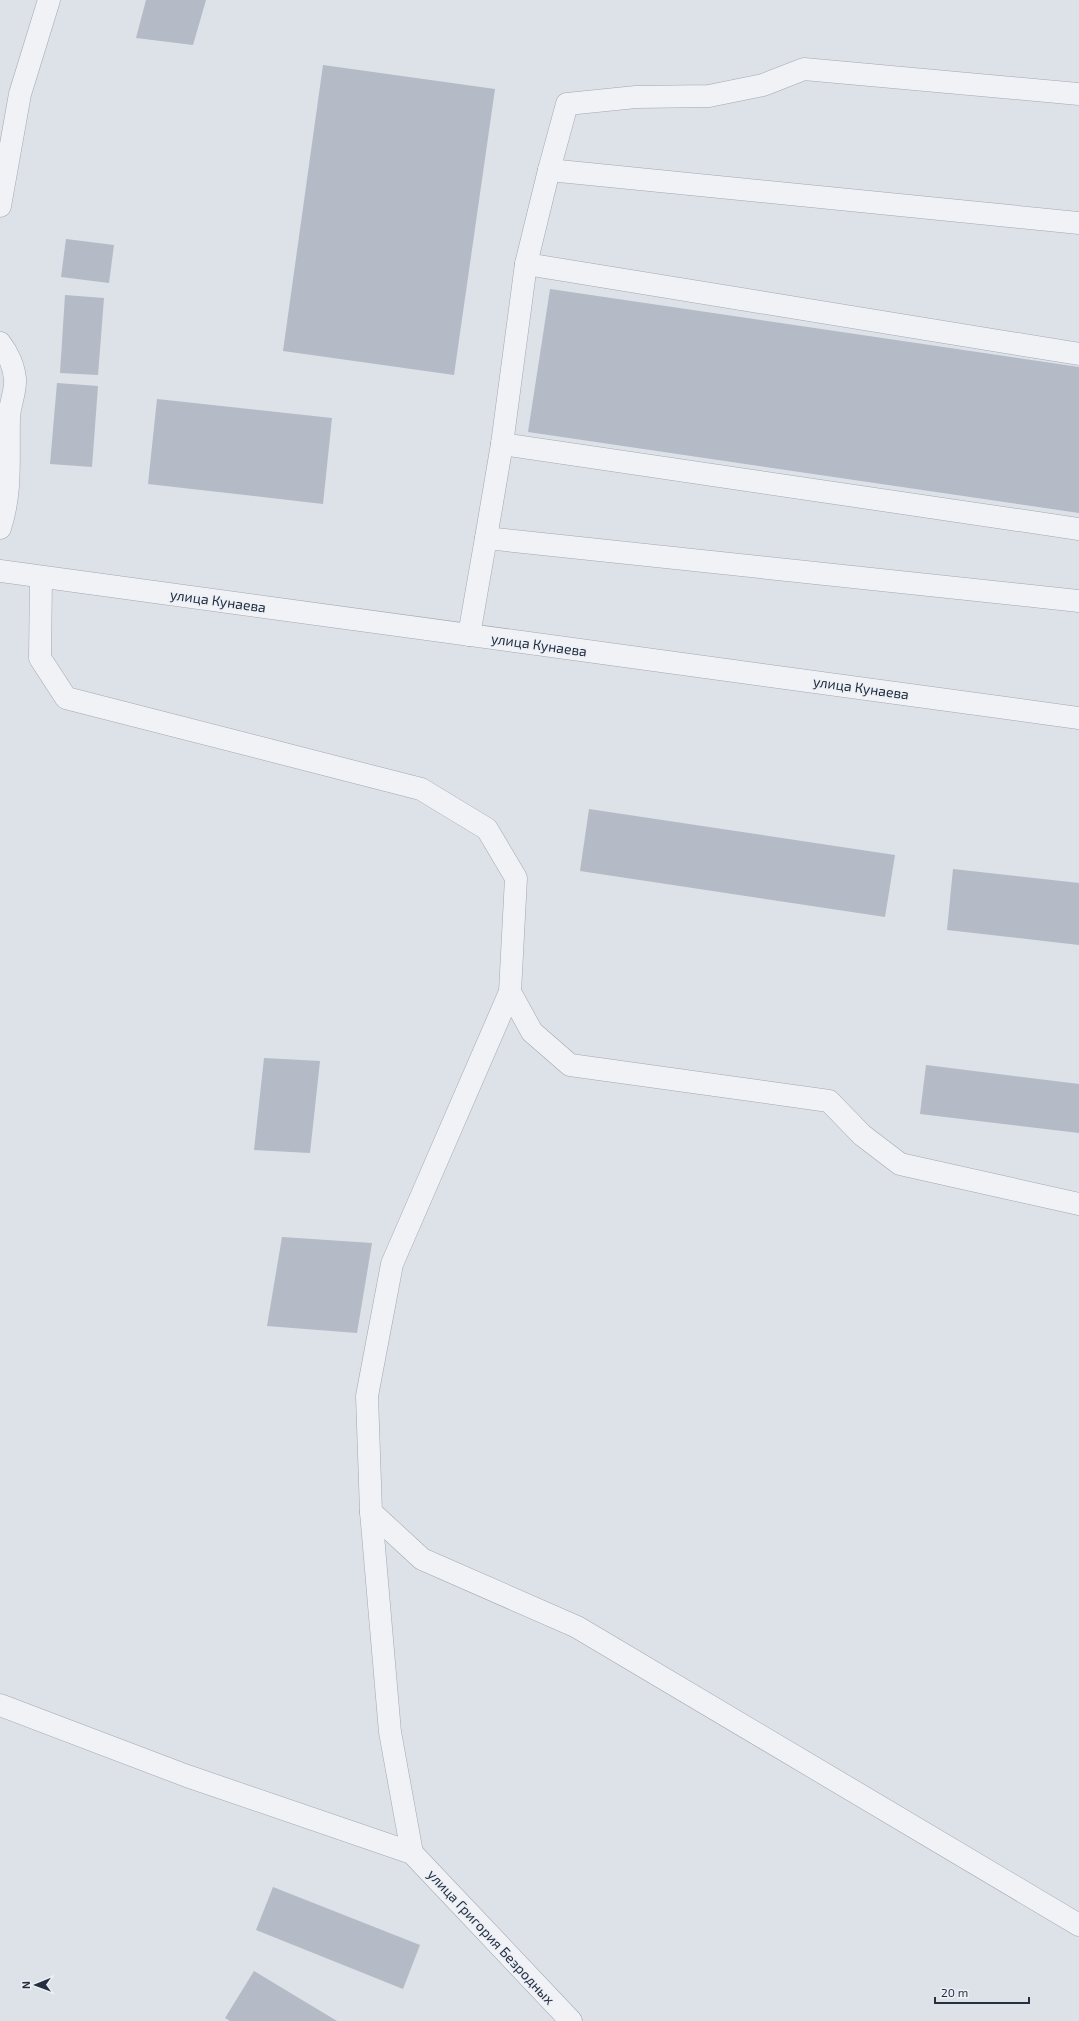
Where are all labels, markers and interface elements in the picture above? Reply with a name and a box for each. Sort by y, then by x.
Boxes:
street label: улица Кунаева [169,585,267,616]
street label: улица Кунаева [490,629,588,660]
street label: улица Кунаева [812,672,910,703]
street label: улица Григория Безродных [424,1866,559,2008]
north arrow [16,1965,56,2005]
scale bar [935,1979,1029,2005]
text: N [19,1981,32,1989]
text: 20 m [941,1985,968,1999]

